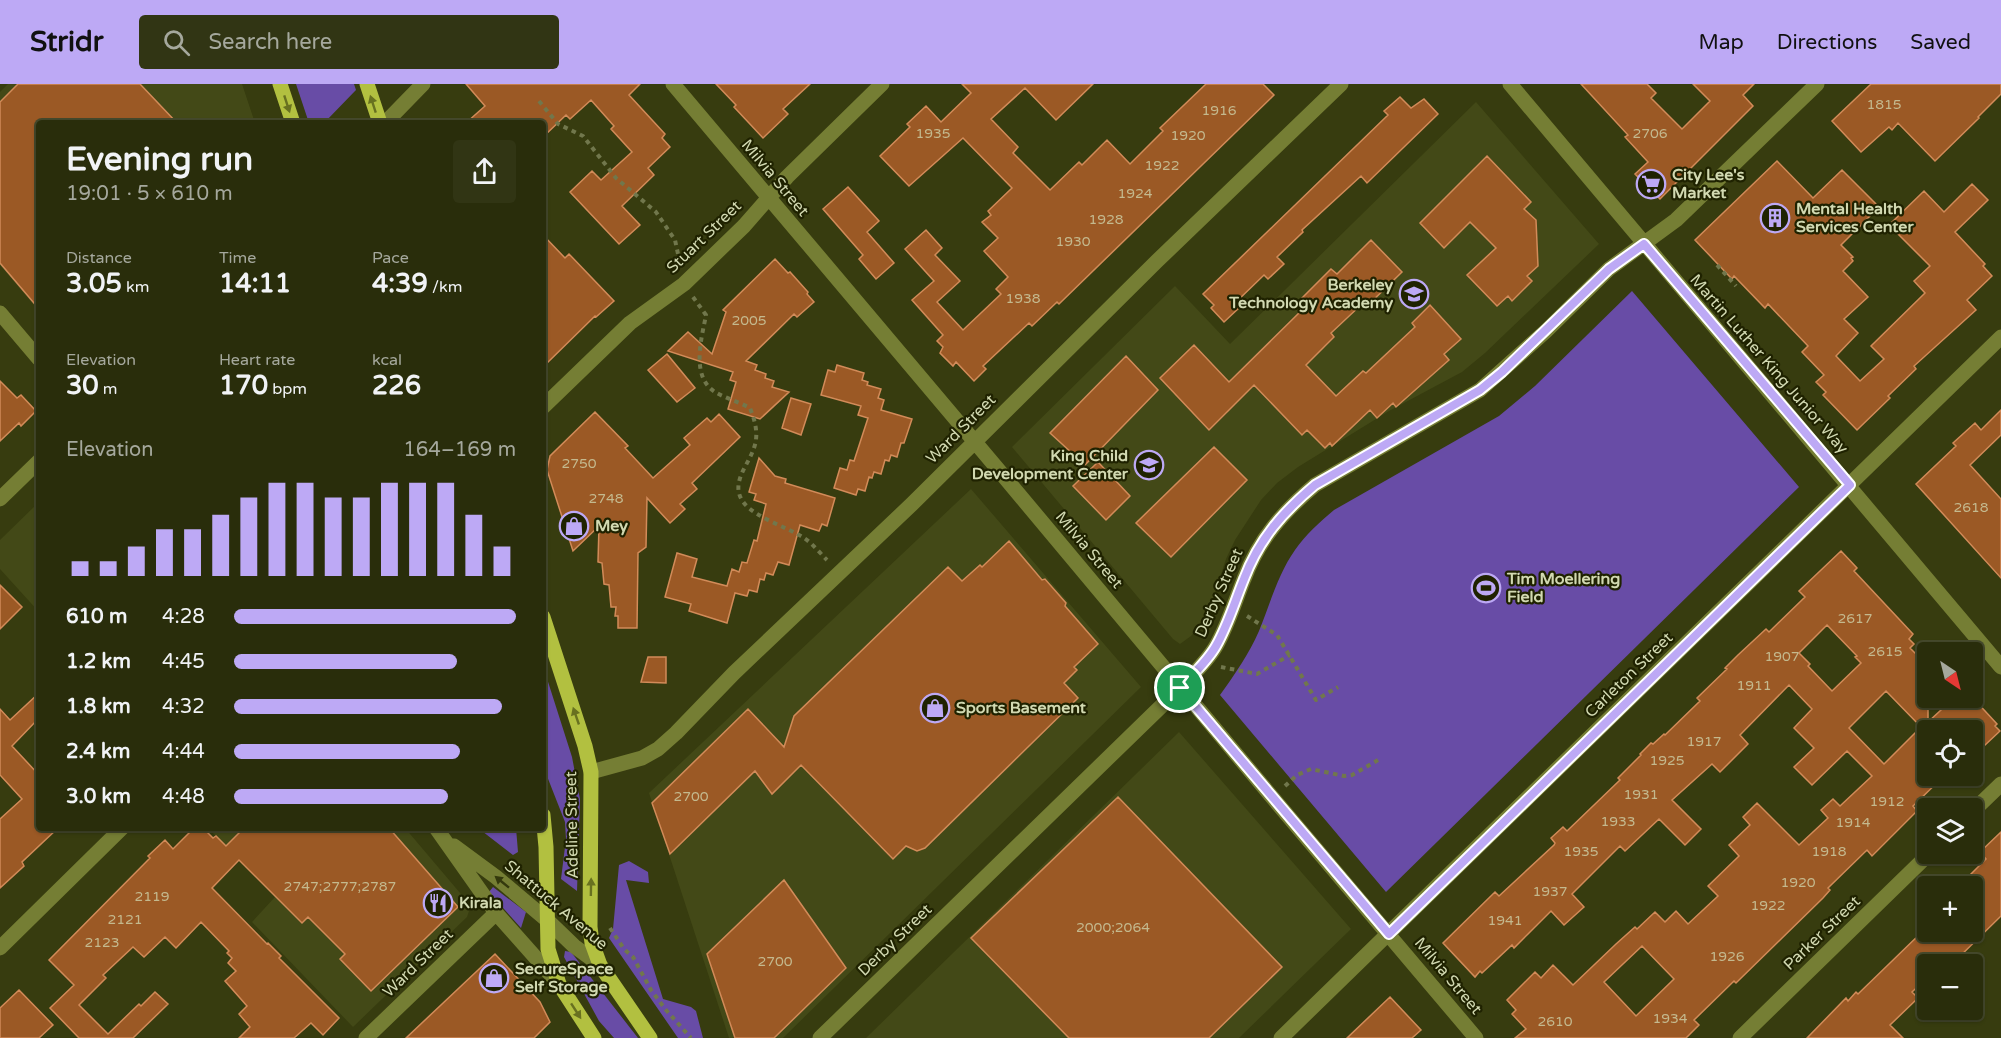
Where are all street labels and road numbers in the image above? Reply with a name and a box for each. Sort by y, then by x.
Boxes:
street label: Milvia Street [737,135,813,221]
street label: Stuart Street [662,196,746,278]
street label: Martin Luther King Junior Way [1686,270,1853,458]
street label: Ward Street [922,390,1000,468]
street label: Milvia Street [1051,507,1127,593]
street label: Derby Street [1190,545,1248,641]
street label: Carleton Street [1581,628,1677,722]
street label: Adeline Street [561,771,583,879]
street label: Shattuck Avenue [500,856,612,954]
street label: Parker Street [1779,891,1865,975]
street label: Derby Street [854,900,936,980]
street label: Ward Street [379,924,457,1002]
street label: Milvia Street [1410,933,1486,1019]

